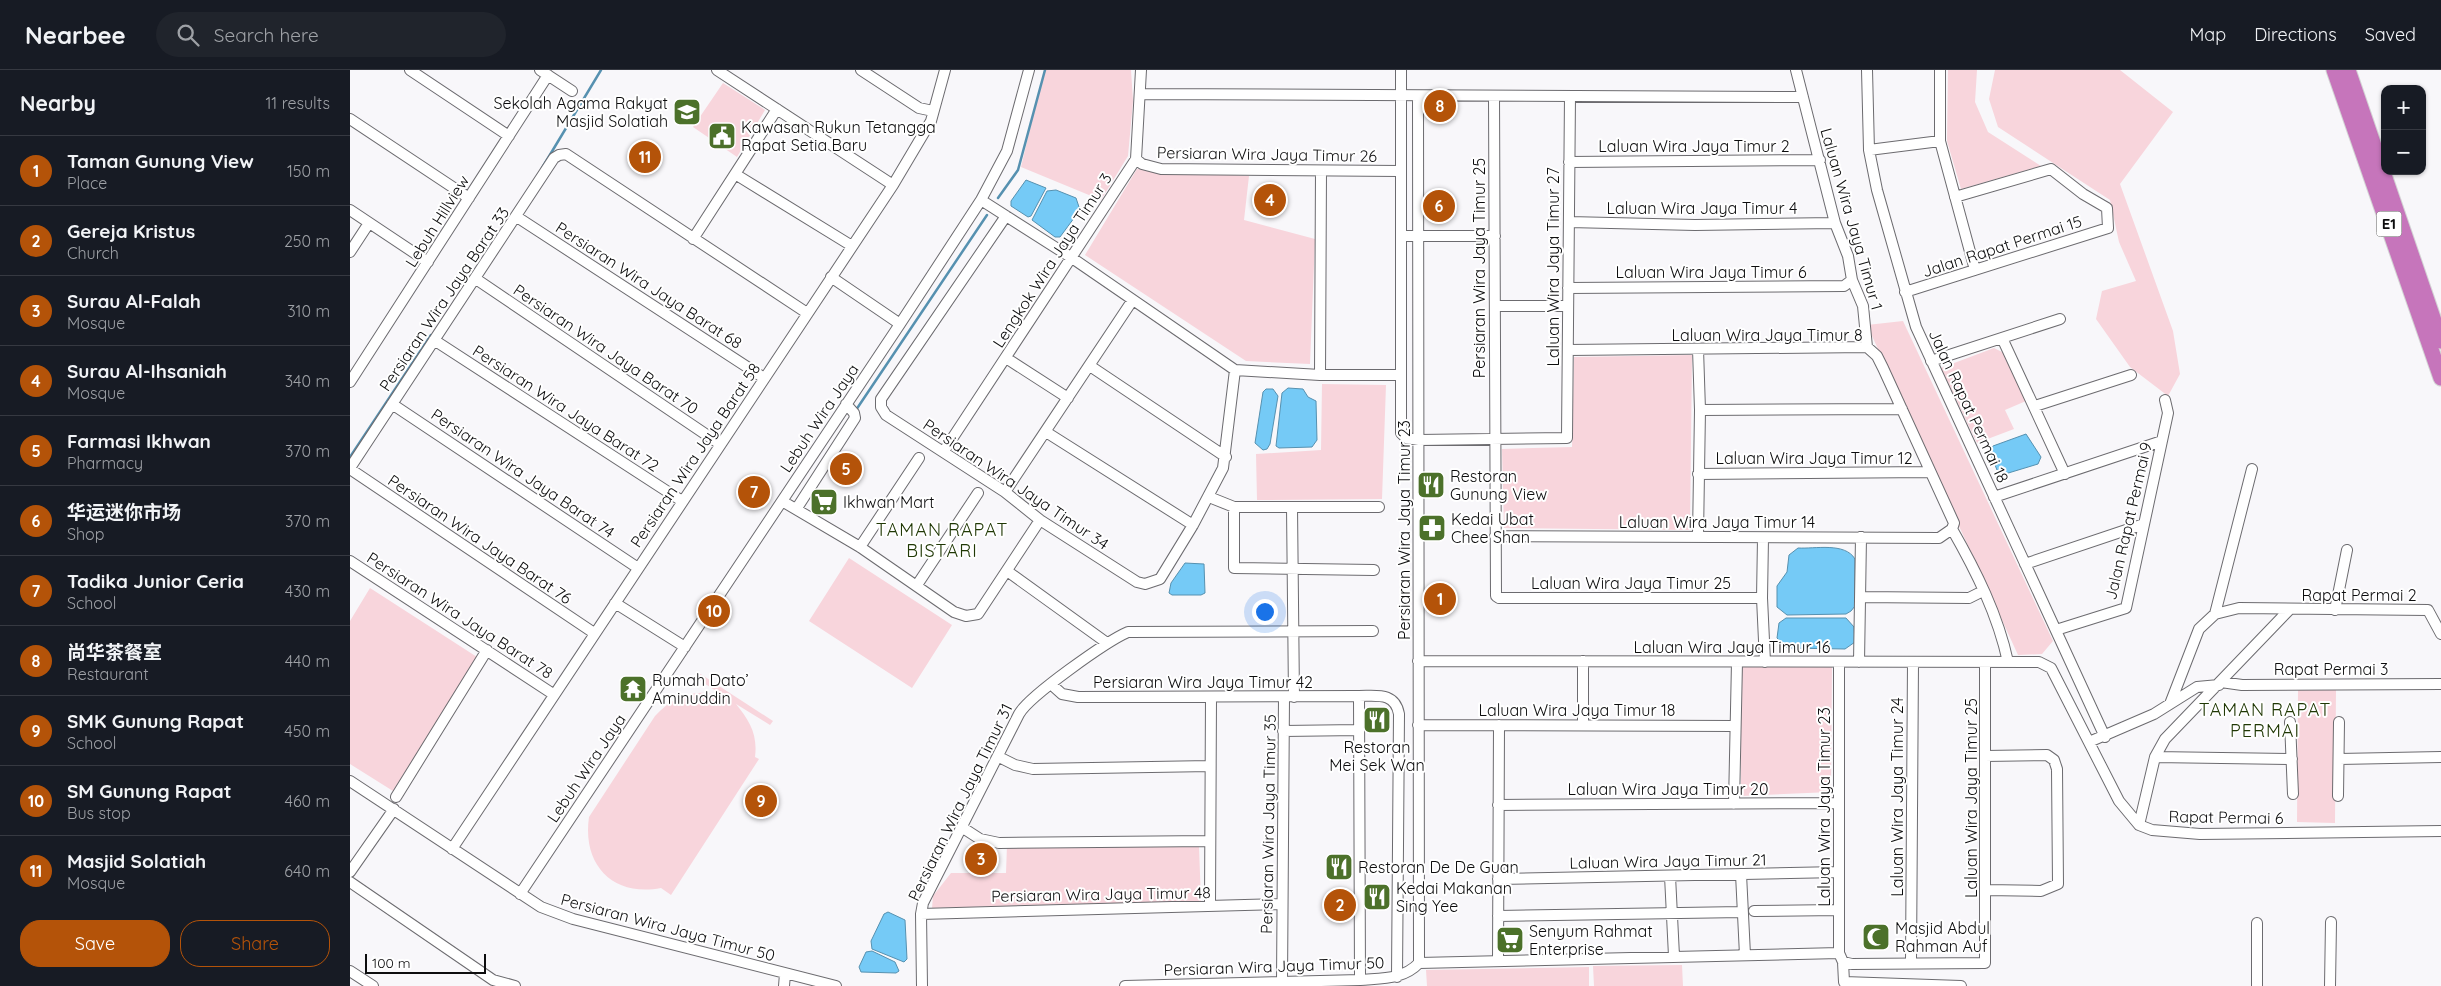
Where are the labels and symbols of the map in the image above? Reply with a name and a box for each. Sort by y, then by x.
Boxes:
pin: 8 [1424,87,1456,125]
place label: Sekolah Agama Rakyat Masjid Solatiah [493,93,668,131]
school or university icon: Sekolah Agama Rakyat Masjid Solatiah [672,97,702,127]
place label: Kawasan Rukun Tetangga Rapat Setia Baru [741,117,936,155]
public building icon: Kawasan Rukun Tetangga Rapat Setia Baru [707,121,737,151]
street label: Laluan Wira Jaya Timur 1 [1816,126,1888,312]
street label: Laluan Wira Jaya Timur 2 [1598,136,1790,156]
pin: 11 [629,138,661,176]
street label: Persiaran Wira Jaya Timur 26 [1157,142,1378,166]
street label: Persiaran Wira Jaya Timur 25 [1469,158,1489,378]
street label: Laluan Wira Jaya Timur 27 [1543,167,1563,367]
street label: Lengkok Wira Jaya Timur 3 [988,169,1116,351]
street label: Lebuh Hillview [401,171,473,271]
pin: 4 [1254,181,1286,219]
pin: 6 [1423,187,1455,225]
street label: Laluan Wira Jaya Timur 4 [1607,198,1797,218]
street label: Persiaran Wira Jaya Barat 33 [375,203,513,395]
street label: Jalan Rapat Permai 15 [1920,211,2084,281]
road number: E1 [2376,212,2402,236]
street label: Persiaran Wira Jaya Barat 68 [552,217,746,353]
street label: Laluan Wira Jaya Timur 6 [1615,262,1807,282]
street label: Persiaran Wira Jaya Barat 70 [510,280,702,418]
street label: Laluan Wira Jaya Timur 8 [1671,325,1863,345]
street label: Jalan Rapat Permai 18 [1925,326,2013,486]
street label: Persiaran Wira Jaya Barat 72 [469,340,663,476]
street label: Persiaran Wira Jaya Barat 58 [626,359,764,551]
street label: Lebuh Wira Jaya [775,360,863,476]
street label: Persiaran Wira Jaya Barat 74 [427,404,619,542]
street label: Persiaran Wira Jaya Timur 34 [919,414,1113,554]
street label: Persiaran Wira Jaya Timur 23 [1394,420,1414,640]
street label: Jalan Rapat Permai 9 [2100,440,2156,602]
street label: Laluan Wira Jaya Timur 12 [1715,448,1913,468]
pin: 5 [830,450,862,488]
place label: Restoran Gunung View [1450,466,1547,504]
street label: Persiaran Wira Jaya Barat 76 [384,470,576,608]
restaurant icon: Restoran Gunung View [1416,470,1446,500]
pin: 7 [738,473,770,511]
supermarket icon: Ikhwan Mart [809,487,839,517]
place label: Ikhwan Mart [843,492,935,512]
place label: Kedai Ubat Chee Shan [1451,509,1534,547]
street label: Laluan Wira Jaya Timur 14 [1619,512,1815,532]
pharmacy icon: Kedai Ubat Chee Shan [1417,513,1447,543]
district label: TAMAN RAPAT BISTARI [876,518,1008,562]
street label: Persiaran Wira Jaya Barat 78 [363,547,557,683]
street label: Laluan Wira Jaya Timur 25 [1531,573,1731,593]
pin: 1 [1424,580,1456,618]
street label: Rapat Permai 2 [2301,585,2417,605]
pin: 10 [698,592,730,630]
your location [1252,599,1278,625]
street label: Laluan Wira Jaya Timur 16 [1634,637,1831,657]
street label: Rapat Permai 3 [2274,659,2388,679]
place label: Rumah Dato’ Aminuddin [652,670,749,708]
street label: Persiaran Wira Jaya Timur 42 [1093,672,1313,692]
temple icon: Rumah Dato’ Aminuddin [618,674,648,704]
street label: Laluan Wira Jaya Timur 24 [1887,697,1907,897]
street label: Laluan Wira Jaya Timur 25 [1961,698,1981,898]
district label: TAMAN RAPAT PERMAI [2199,698,2331,742]
street label: Persiaran Wira Jaya Timur 31 [904,700,1016,904]
street label: Laluan Wira Jaya Timur 18 [1478,700,1676,720]
restaurant icon: Restoran Mei Sek Wan [1362,705,1392,735]
street label: Laluan Wira Jaya Timur 23 [1814,707,1834,907]
street label: Lebuh Wira Jaya [542,710,630,826]
street label: Persiaran Wira Jaya Timur 35 [1256,714,1280,934]
place label: Restoran Mei Sek Wan [1329,737,1425,775]
street label: Laluan Wira Jaya Timur 20 [1568,779,1768,799]
pin: 9 [745,782,777,820]
street label: Rapat Permai 6 [2168,806,2284,828]
pin: 3 [965,840,997,878]
street label: Laluan Wira Jaya Timur 21 [1569,849,1767,873]
restaurant icon: Restoran De De Guan [1324,852,1354,882]
place label: Restoran De De Guan [1358,857,1519,877]
place label: Kedai Makanan Sing Yee [1396,878,1512,916]
street label: Persiaran Wira Jaya Timur 48 [991,882,1211,906]
restaurant icon: Kedai Makanan Sing Yee [1362,882,1392,912]
pin: 2 [1324,886,1356,924]
street label: Persiaran Wira Jaya Timur 50 [559,889,777,965]
place label: Masjid Abdul Rahman Auf [1895,918,1990,956]
place label: Senyum Rahmat Enterprise [1529,921,1653,959]
mosque icon: Masjid Abdul Rahman Auf [1861,922,1891,952]
supermarket icon: Senyum Rahmat Enterprise [1495,925,1525,955]
scale bar [365,951,486,974]
street label: Persiaran Wira Jaya Timur 50 [1163,952,1385,980]

